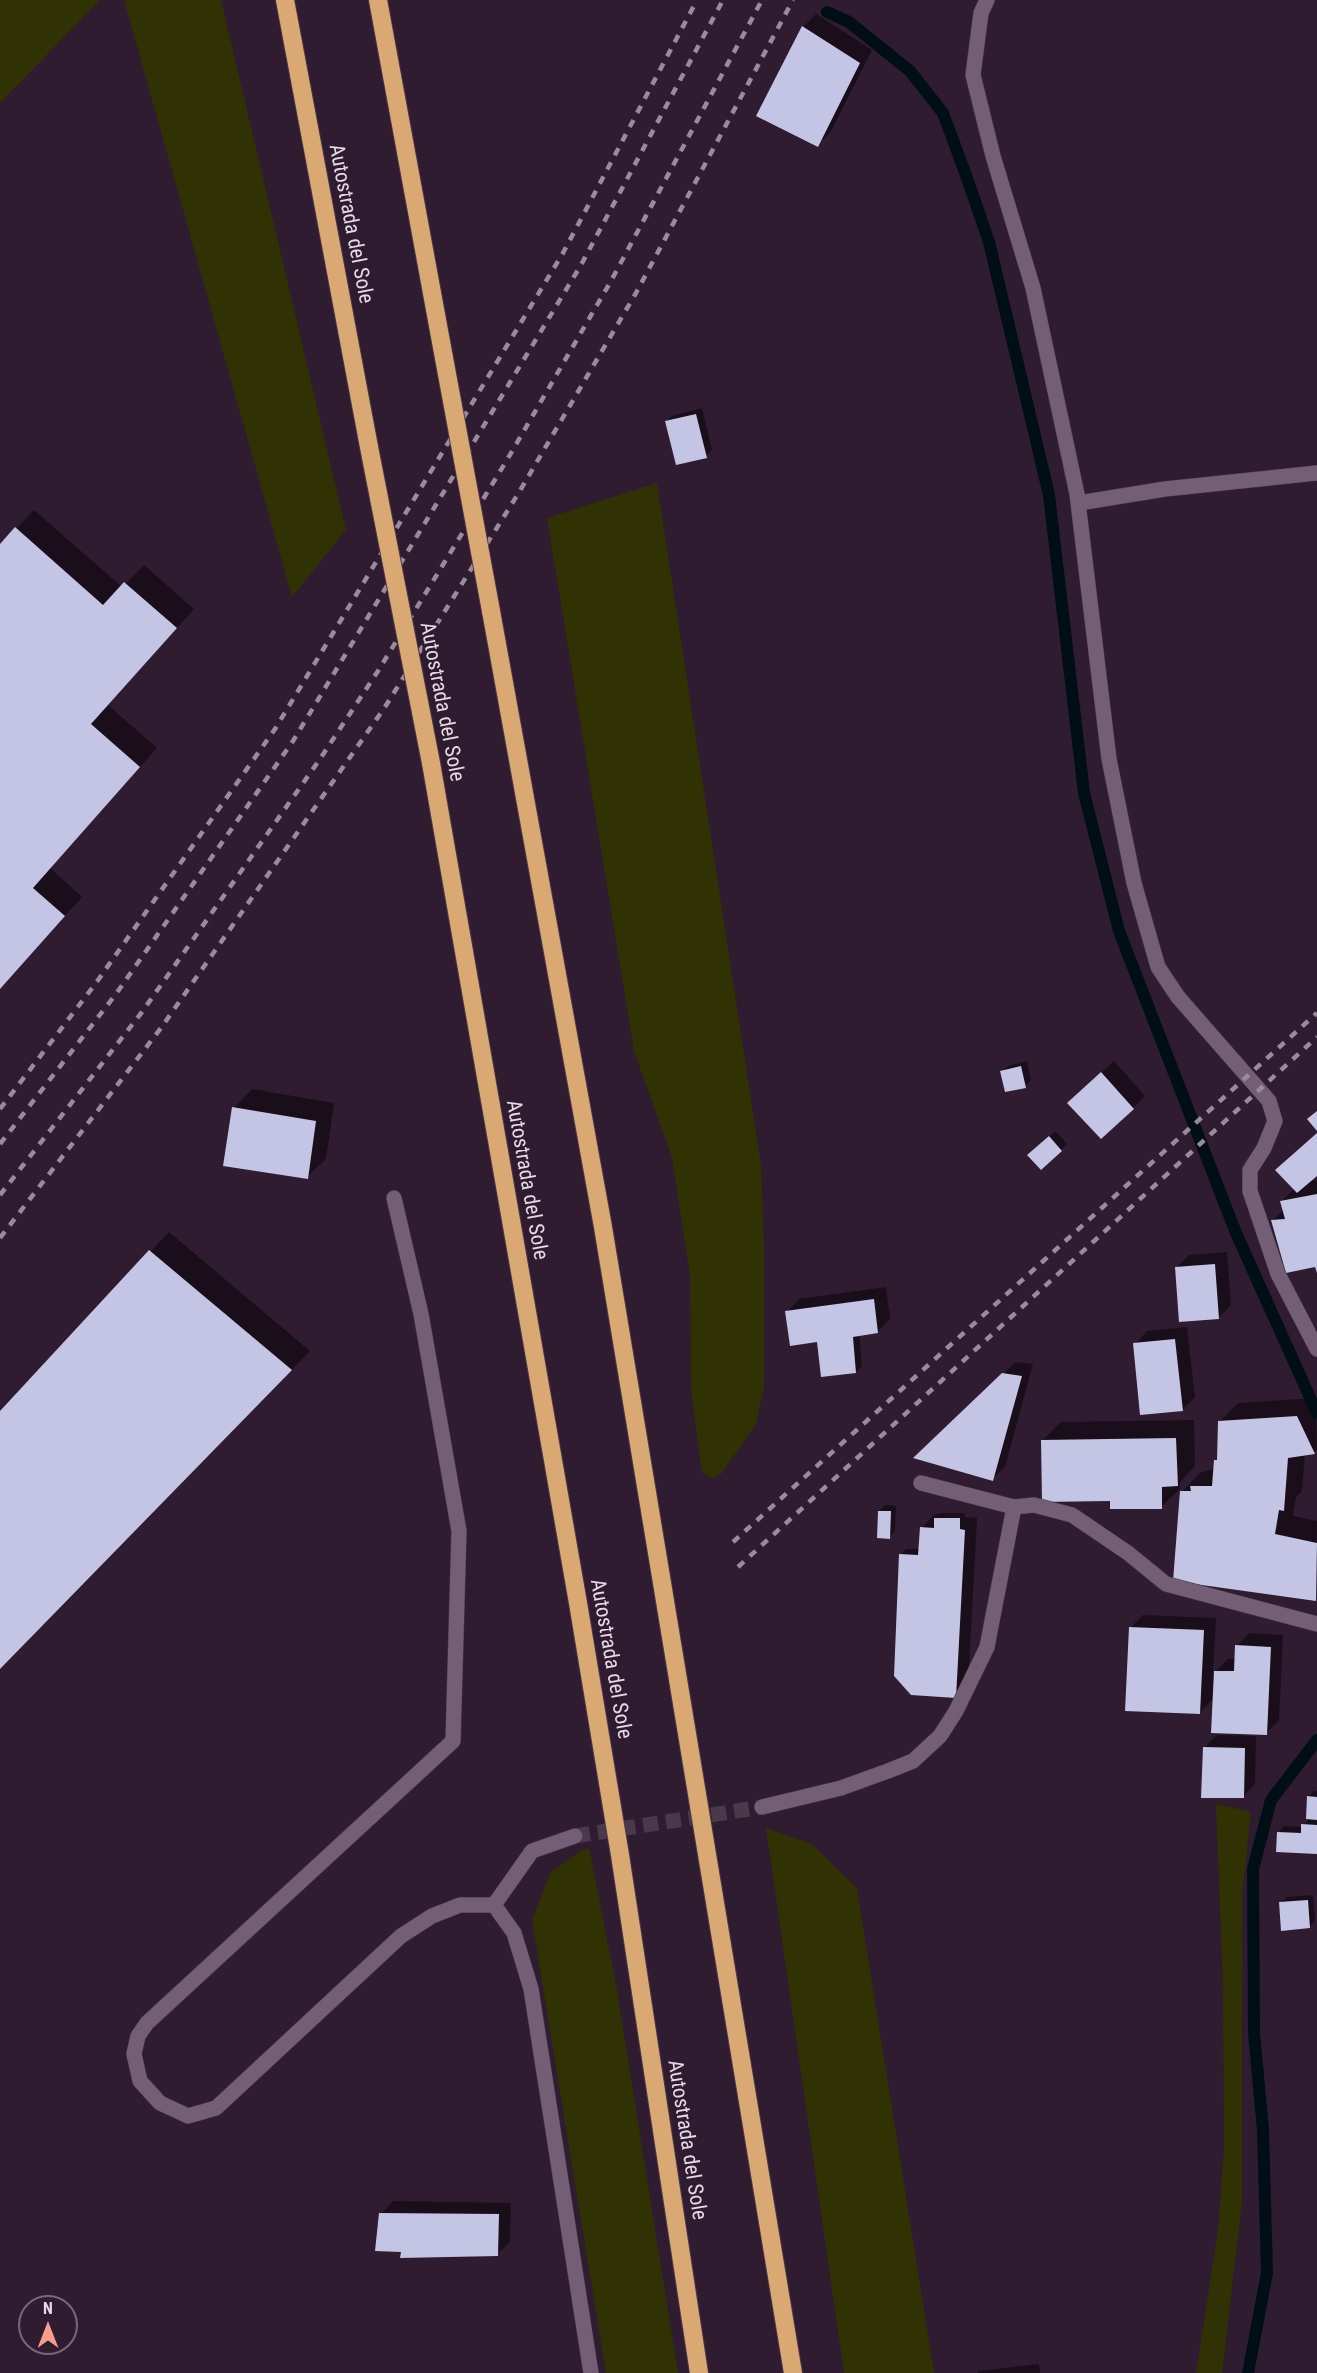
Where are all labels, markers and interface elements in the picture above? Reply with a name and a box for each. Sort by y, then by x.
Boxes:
street label: Autostrada del Sole [322,142,378,306]
street label: Autostrada del Sole [413,620,469,784]
street label: Autostrada del Sole [500,1098,552,1262]
street label: Autostrada del Sole [584,1577,636,1741]
street label: Autostrada del Sole [661,2058,711,2222]
north arrow [18,2295,78,2355]
text: N [43,2299,53,2318]

